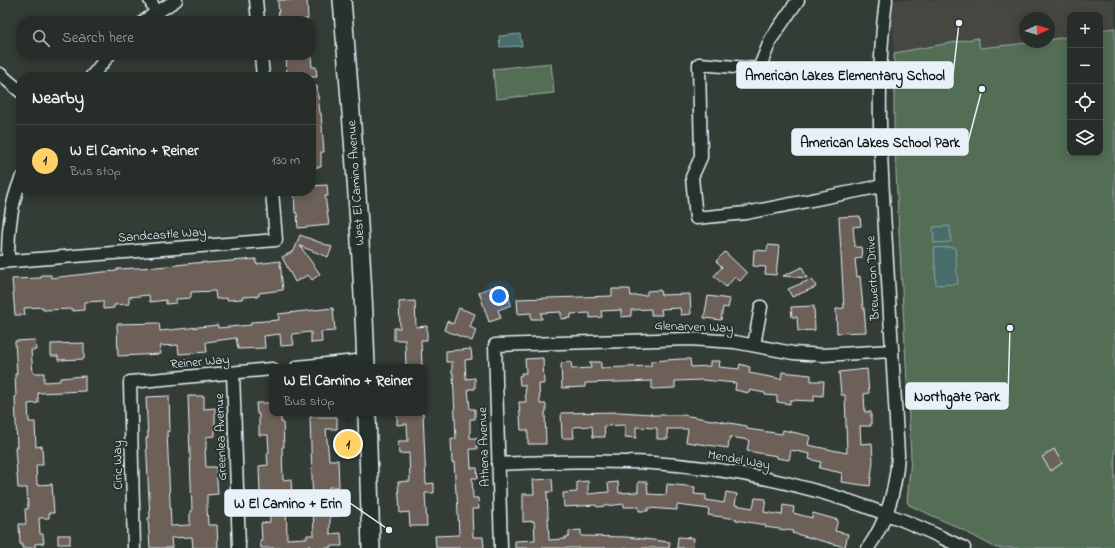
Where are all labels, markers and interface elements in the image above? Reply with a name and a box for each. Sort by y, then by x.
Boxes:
north arrow [1019,12,1055,48]
map controls [1067,12,1103,156]
button: + [1067,12,1103,48]
search box [16,16,316,60]
icon: search [30,27,52,49]
text: Search here [62,27,134,49]
button: − [1067,48,1103,84]
callout: American Lakes Elementary School [737,62,953,88]
text: American Lakes Elementary School [745,66,946,89]
button: locate [1067,84,1103,120]
text: Nearby [32,86,84,111]
street label: West El Camino Avenue [342,120,370,246]
button: layers [1067,120,1103,156]
callout: American Lakes School Park [792,129,968,155]
text: American Lakes School Park [800,133,961,154]
text: W El Camino + Reiner [70,140,199,162]
text: 1 [43,151,47,170]
text: 130 m [272,151,300,170]
text: Bus stop [70,162,121,181]
street label: Sandcastle Way [117,222,207,249]
street label: Brewerton Drive [861,235,885,322]
your location [489,286,509,306]
street label: Glenarven Way [654,316,734,339]
street label: Reiner Way [170,350,230,375]
popup [269,364,427,416]
text: W El Camino + Reiner [284,370,412,392]
callout: Northgate Park [906,383,1008,409]
text: Northgate Park [914,387,1001,410]
text: Bus stop [284,392,335,411]
street label: Greenlea Avenue [210,393,232,481]
street label: Athena Avenue [473,407,495,487]
pin: 1 [335,429,361,459]
street label: Ciric Way [108,440,129,490]
street label: Mendel Way [706,445,772,476]
callout: W El Camino + Erin [225,490,350,516]
text: W El Camino + Erin [234,494,342,515]

